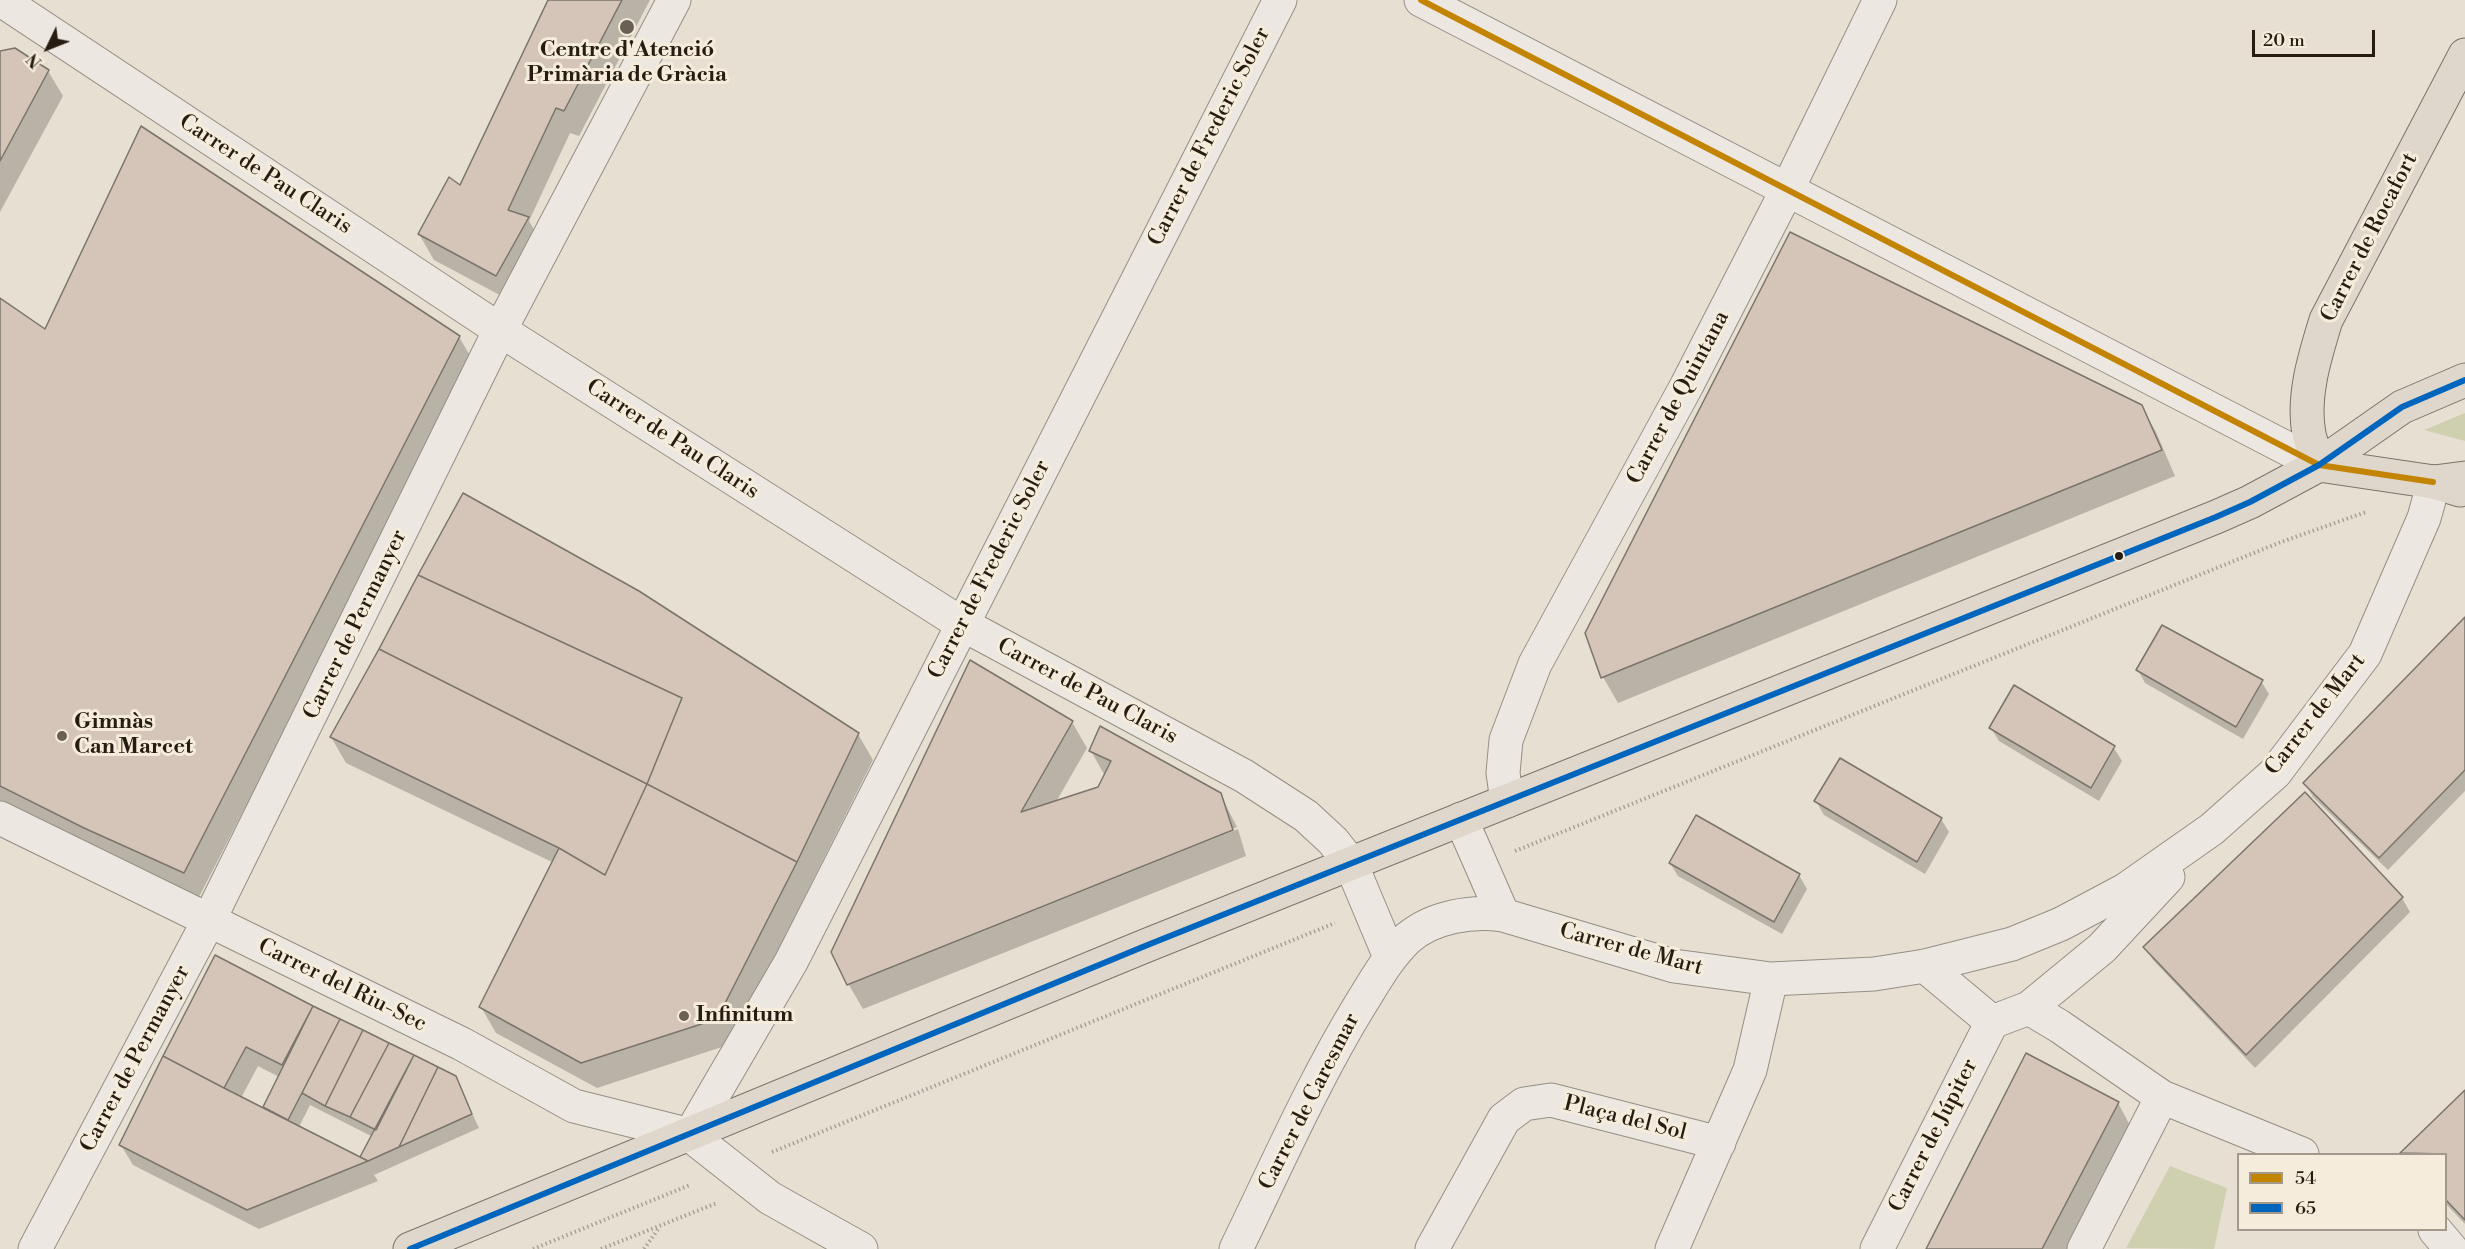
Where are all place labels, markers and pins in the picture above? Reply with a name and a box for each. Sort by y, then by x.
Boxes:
marker: Centre d'Atenció Primària de Gràcia [618,18,636,36]
place label: Centre d'Atenció Primària de Gràcia [527,38,727,90]
unlabelled marker [2113,550,2125,562]
place label: Gimnàs Can Marcet [74,710,193,762]
marker: Gimnàs Can Marcet [55,729,69,743]
place label: Infinitum [696,1003,793,1029]
marker: Infinitum [677,1009,691,1023]

